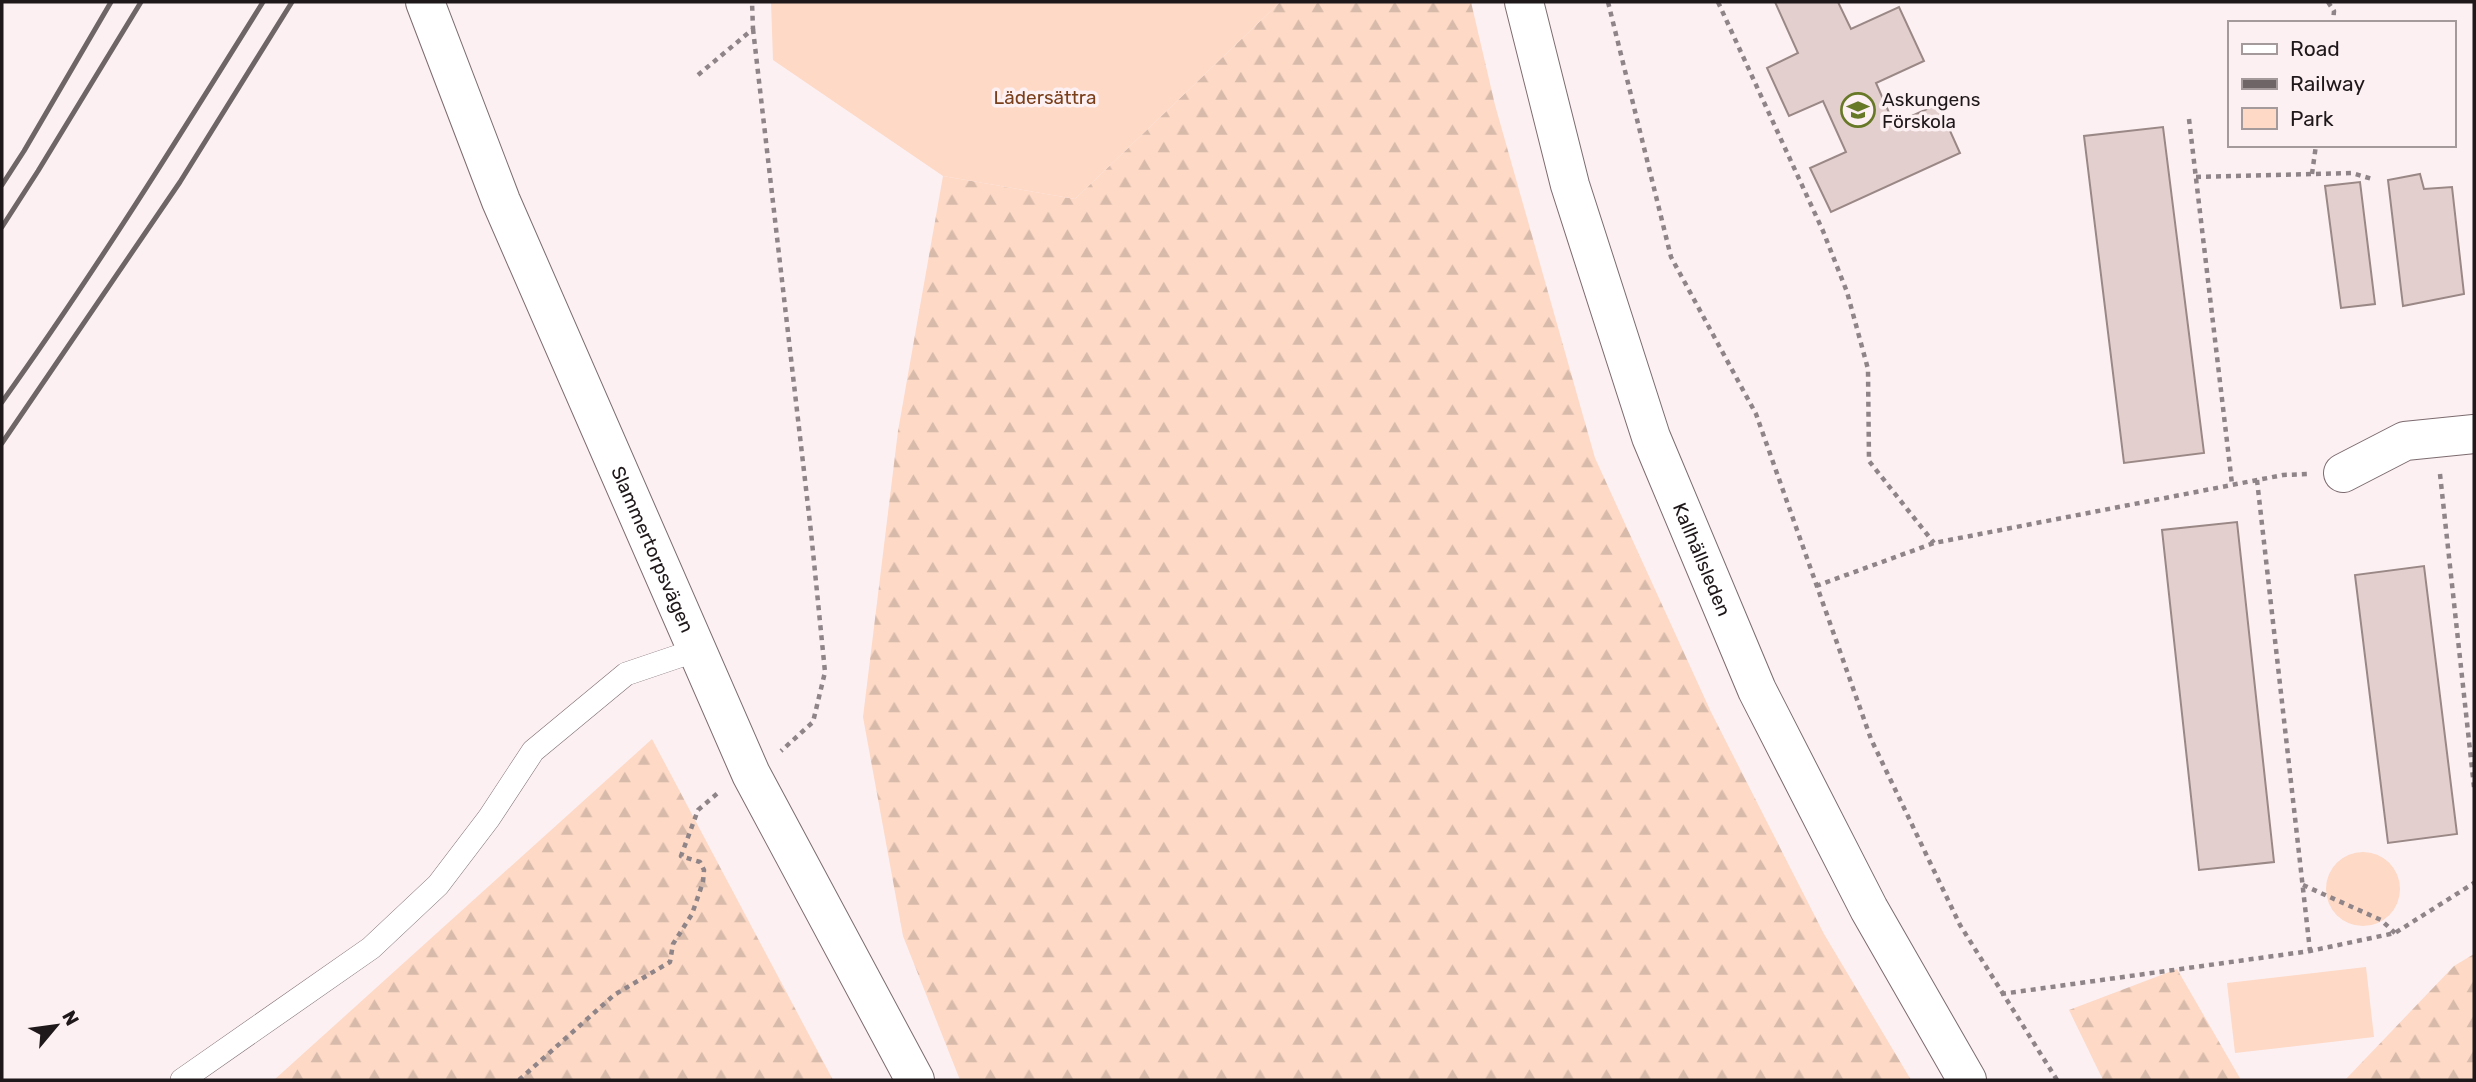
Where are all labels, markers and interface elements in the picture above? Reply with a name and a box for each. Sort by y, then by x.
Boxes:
legend [2228,21,2455,147]
text: Road [2290,36,2340,61]
text: Railway [2290,71,2365,96]
park label: Lädersättra [994,86,1096,109]
place label: Askungens Förskola [1882,88,1980,133]
school or university icon: Askungens Förskola [1839,91,1877,129]
text: Park [2290,106,2334,131]
street label: Slammertorpsvägen [606,463,699,636]
street label: Kallhällsleden [1668,499,1736,620]
north arrow [21,991,91,1061]
text: N [57,1006,84,1030]

